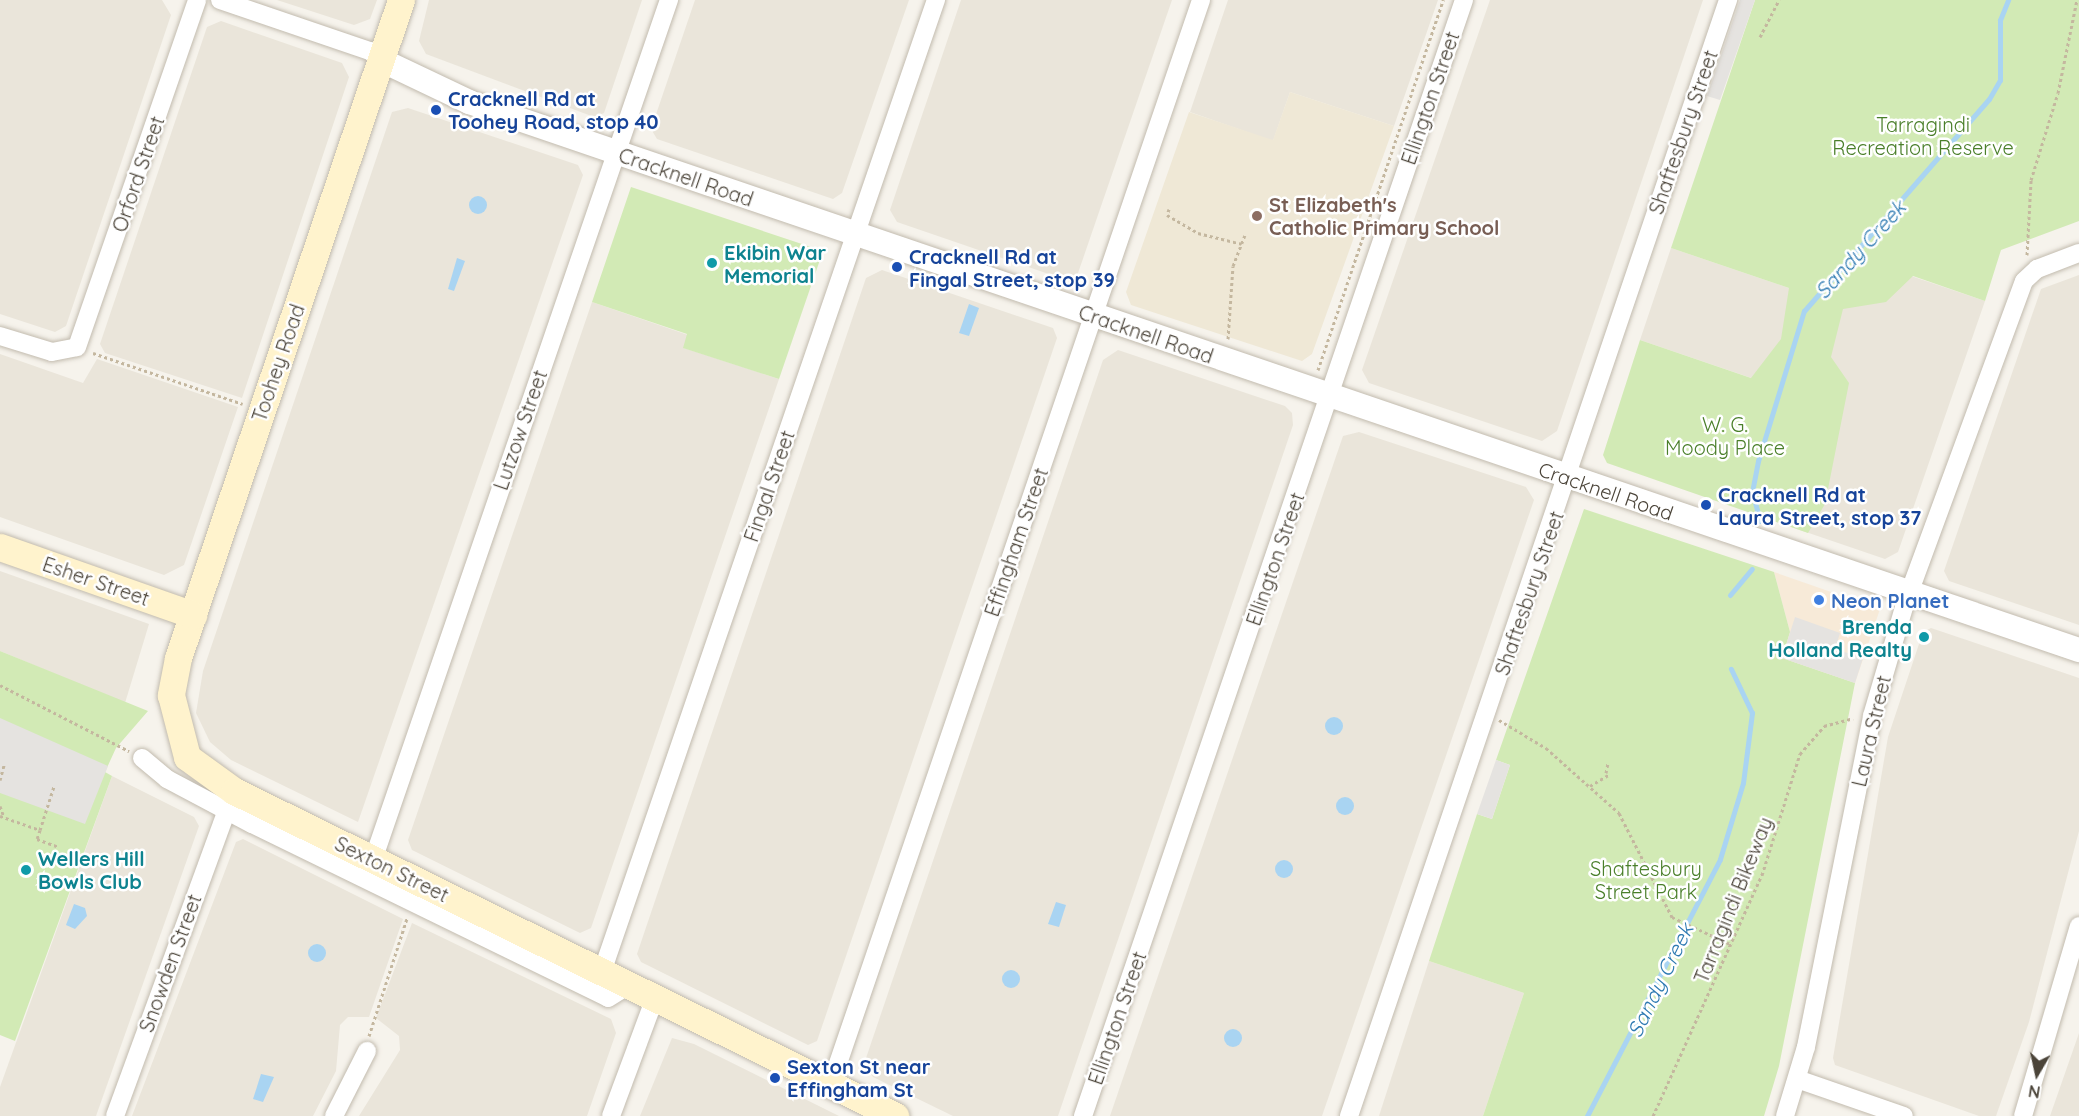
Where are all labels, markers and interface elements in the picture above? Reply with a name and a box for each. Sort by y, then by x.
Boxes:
street label: Ellington Street [1396,28,1464,168]
street label: Shaftesbury Street [1644,47,1722,217]
place label: Cracknell Rd at Toohey Road, stop 40 [448,86,659,133]
marker: Cracknell Rd at Toohey Road, stop 40 [429,103,443,117]
street label: Orford Street [107,113,169,235]
park label: Tarragindi Recreation Reserve [1832,113,2014,160]
street label: Cracknell Road [616,143,756,211]
place label: St Elizabeth's Catholic Primary School [1269,192,1499,239]
water label: Sandy Creek [1809,195,1911,303]
marker: St Elizabeth's Catholic Primary School [1250,209,1264,223]
place label: Ekibin War Memorial [724,240,826,287]
place label: Cracknell Rd at Fingal Street, stop 39 [909,244,1115,291]
marker: Ekibin War Memorial [705,256,719,270]
marker: Cracknell Rd at Fingal Street, stop 39 [890,260,904,274]
street label: Cracknell Road [1076,300,1216,368]
street label: Toohey Road [247,301,309,425]
street label: Lutzow Street [488,367,552,493]
park label: W. G. Moody Place [1665,413,1785,460]
street label: Fingal Street [739,427,799,545]
street label: Cracknell Road [1536,457,1676,525]
street label: Effingham Street [979,464,1053,620]
place label: Cracknell Rd at Laura Street, stop 37 [1718,482,1921,529]
street label: Ellington Street [1241,489,1309,629]
marker: Cracknell Rd at Laura Street, stop 37 [1699,498,1713,512]
street label: Shaftesbury Street [1490,508,1568,678]
street label: Esher Street [40,552,152,610]
place label: Neon Planet [1831,588,1949,612]
marker: Neon Planet [1812,593,1826,607]
place label: Brenda Holland Realty [1768,614,1912,661]
marker: Brenda Holland Realty [1917,630,1931,644]
street label: Laura Street [1847,673,1895,789]
street label: Tarragindi Bikeway [1689,813,1777,987]
street label: Sexton Street [331,831,453,907]
place label: Wellers Hill Bowls Club [38,846,145,893]
park label: Shaftesbury Street Park [1590,856,1702,903]
marker: Wellers Hill Bowls Club [19,863,33,877]
street label: Snowden Street [134,891,206,1035]
water label: Sandy Creek [1622,919,1698,1041]
street label: Ellington Street [1083,948,1151,1088]
north arrow [2007,1044,2067,1104]
place label: Sexton St near Effingham St [787,1054,930,1101]
marker: Sexton St near Effingham St [768,1071,782,1085]
text: N [2027,1081,2042,1103]

